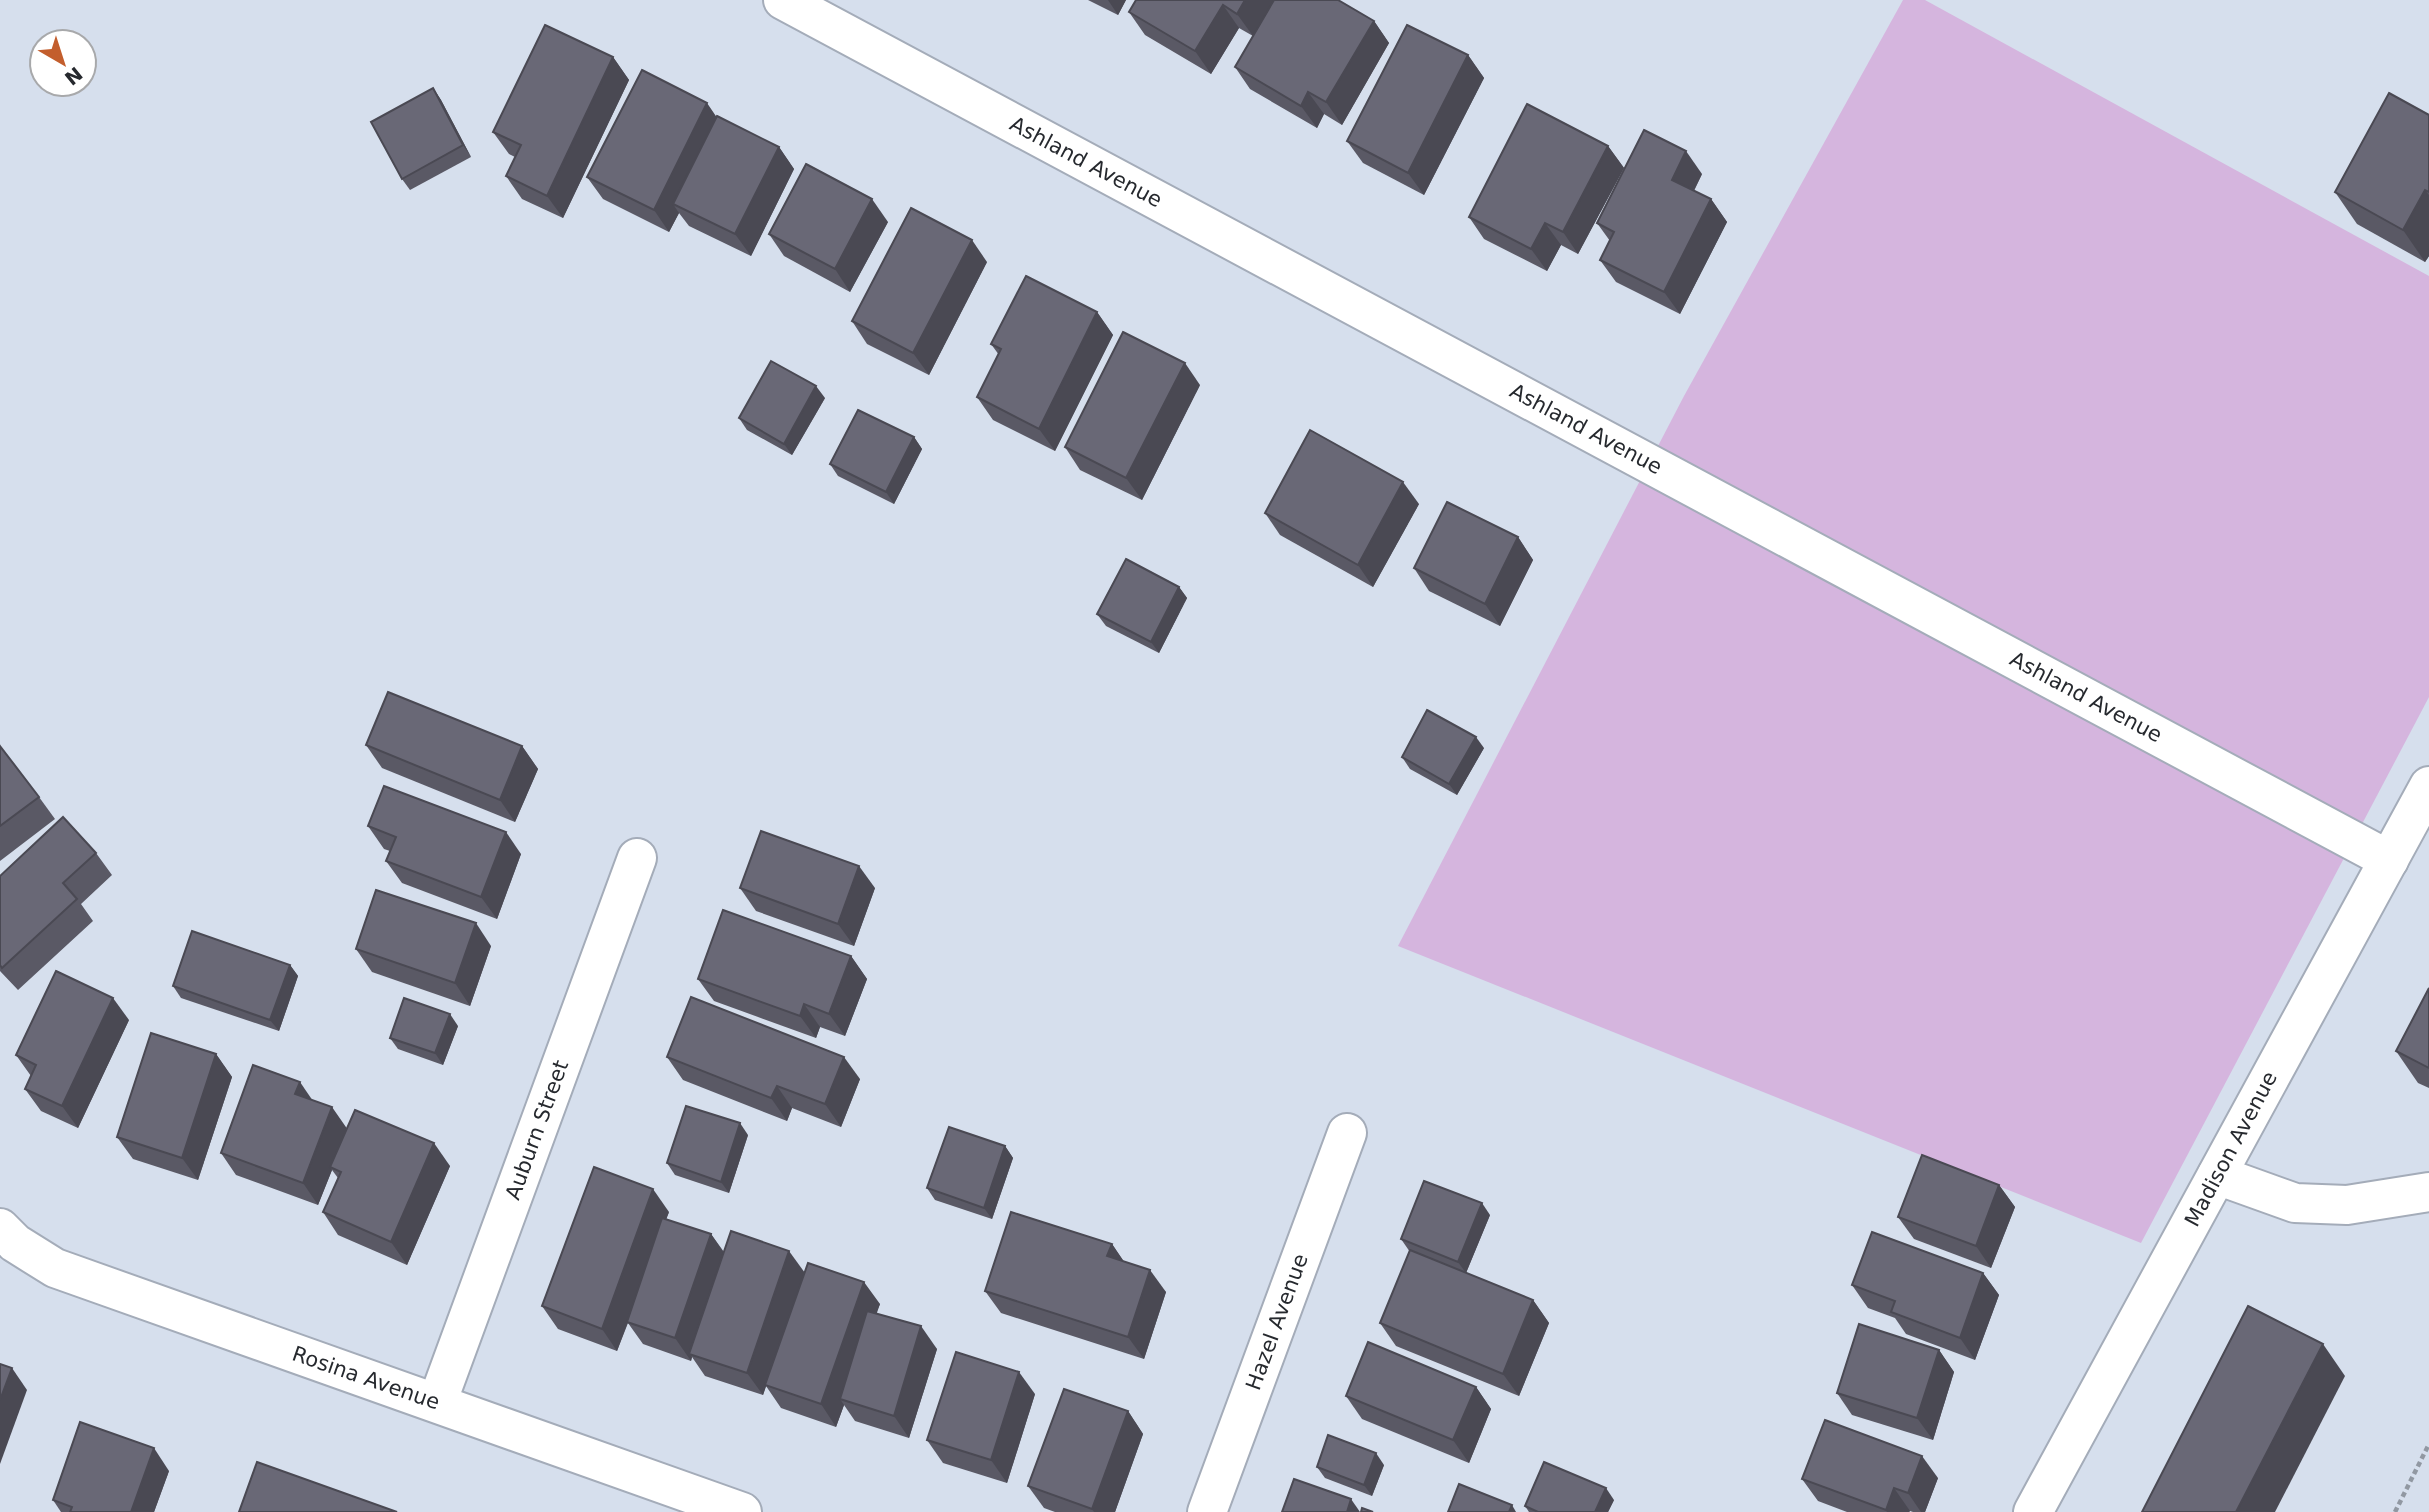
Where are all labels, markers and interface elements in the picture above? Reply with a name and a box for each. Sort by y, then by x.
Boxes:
north arrow [28,28,98,98]
text: N [61,63,87,90]
street label: Ashland Avenue [1006,112,1166,212]
street label: Ashland Avenue [1506,379,1666,479]
street label: Ashland Avenue [2006,647,2166,747]
street label: Auburn Street [501,1057,573,1203]
street label: Madison Avenue [2180,1067,2282,1231]
street label: Hazel Avenue [1241,1251,1313,1393]
street label: Rosina Avenue [289,1342,443,1414]

